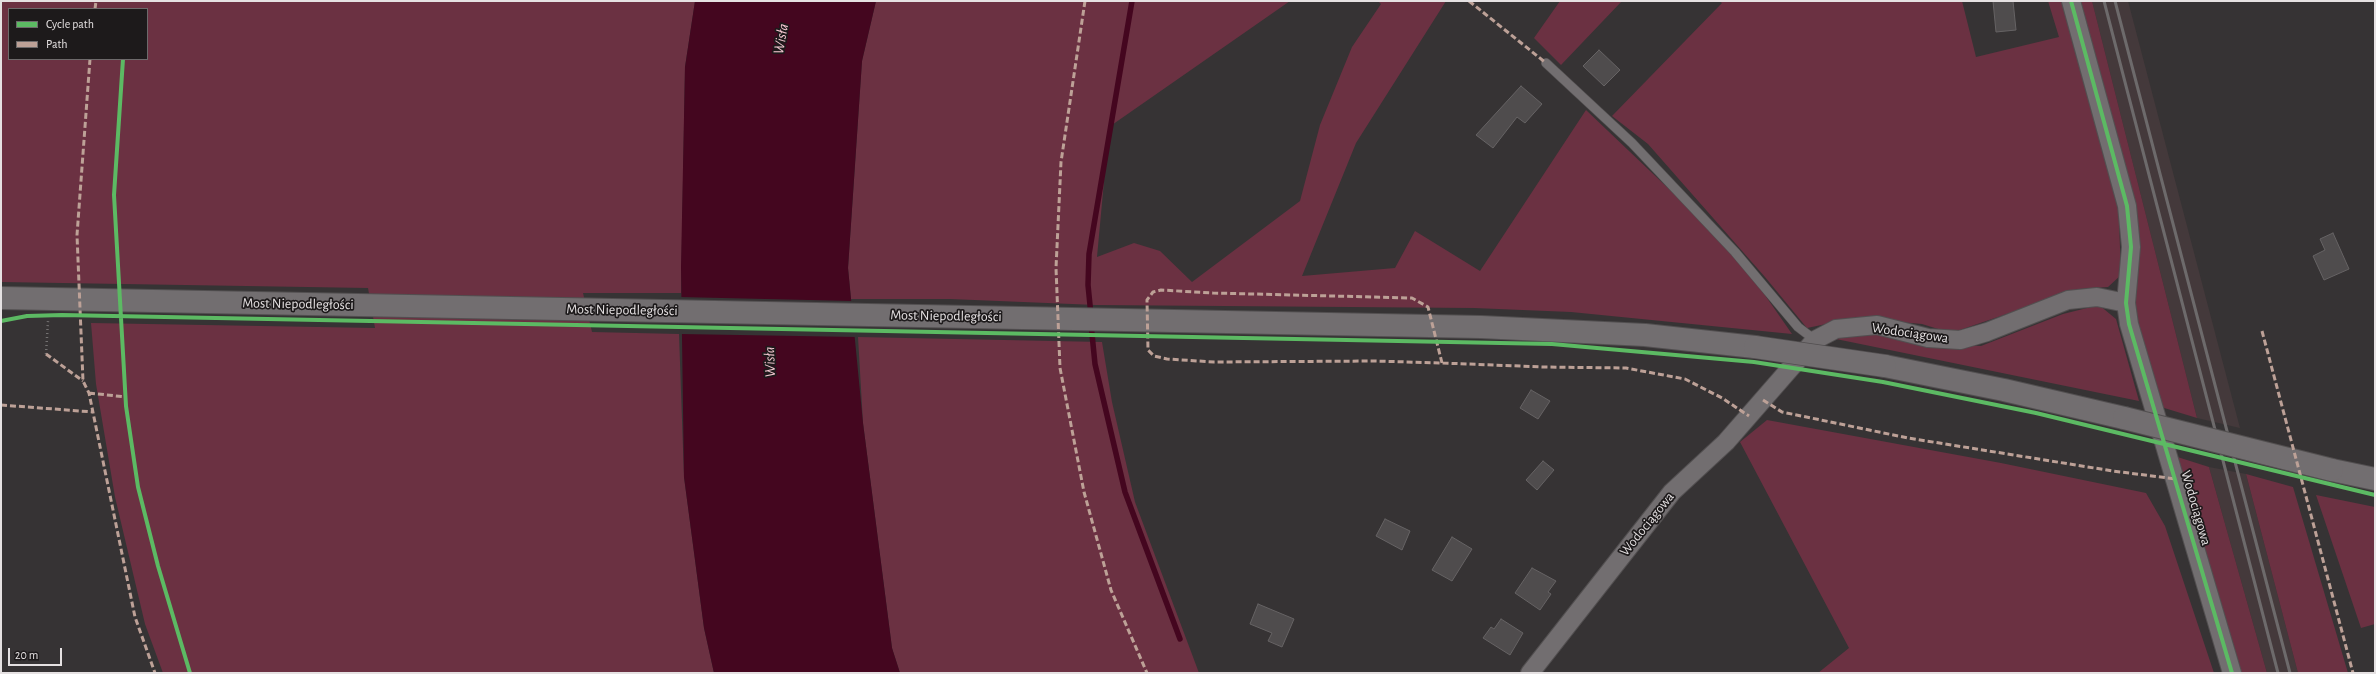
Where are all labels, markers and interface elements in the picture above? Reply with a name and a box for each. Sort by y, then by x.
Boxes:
legend [8,8,148,60]
text: Cycle path [46,18,94,30]
water label: Wisła [769,22,793,56]
text: Path [46,38,68,50]
street label: Most Niepodległości [242,295,354,313]
street label: Most Niepodległości [566,301,678,319]
street label: Most Niepodległości [890,307,1002,325]
street label: Wodociągowa [1871,319,1949,347]
water label: Wisła [760,346,780,378]
street label: Wodociągowa [2177,469,2215,547]
street label: Wodociągowa [1616,489,1678,559]
scale bar [10,640,64,666]
text: 20 m [15,649,38,661]

